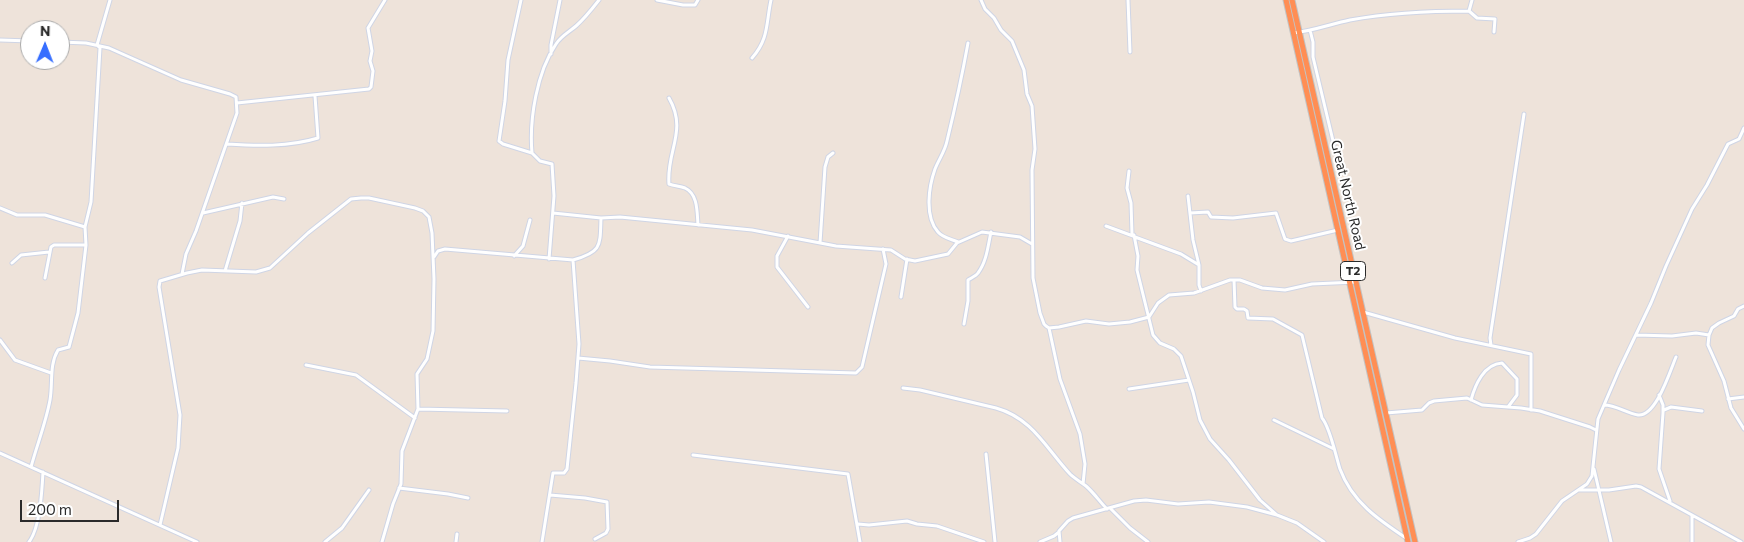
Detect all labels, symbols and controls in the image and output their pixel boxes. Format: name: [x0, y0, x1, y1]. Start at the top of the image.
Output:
north arrow: [20, 20, 70, 70]
text: N: [40, 22, 51, 39]
street label: Great North Road: [1327, 138, 1369, 252]
road number: T2: [1340, 262, 1366, 280]
scale bar: [22, 490, 121, 522]
text: 200 m: [28, 500, 72, 518]

